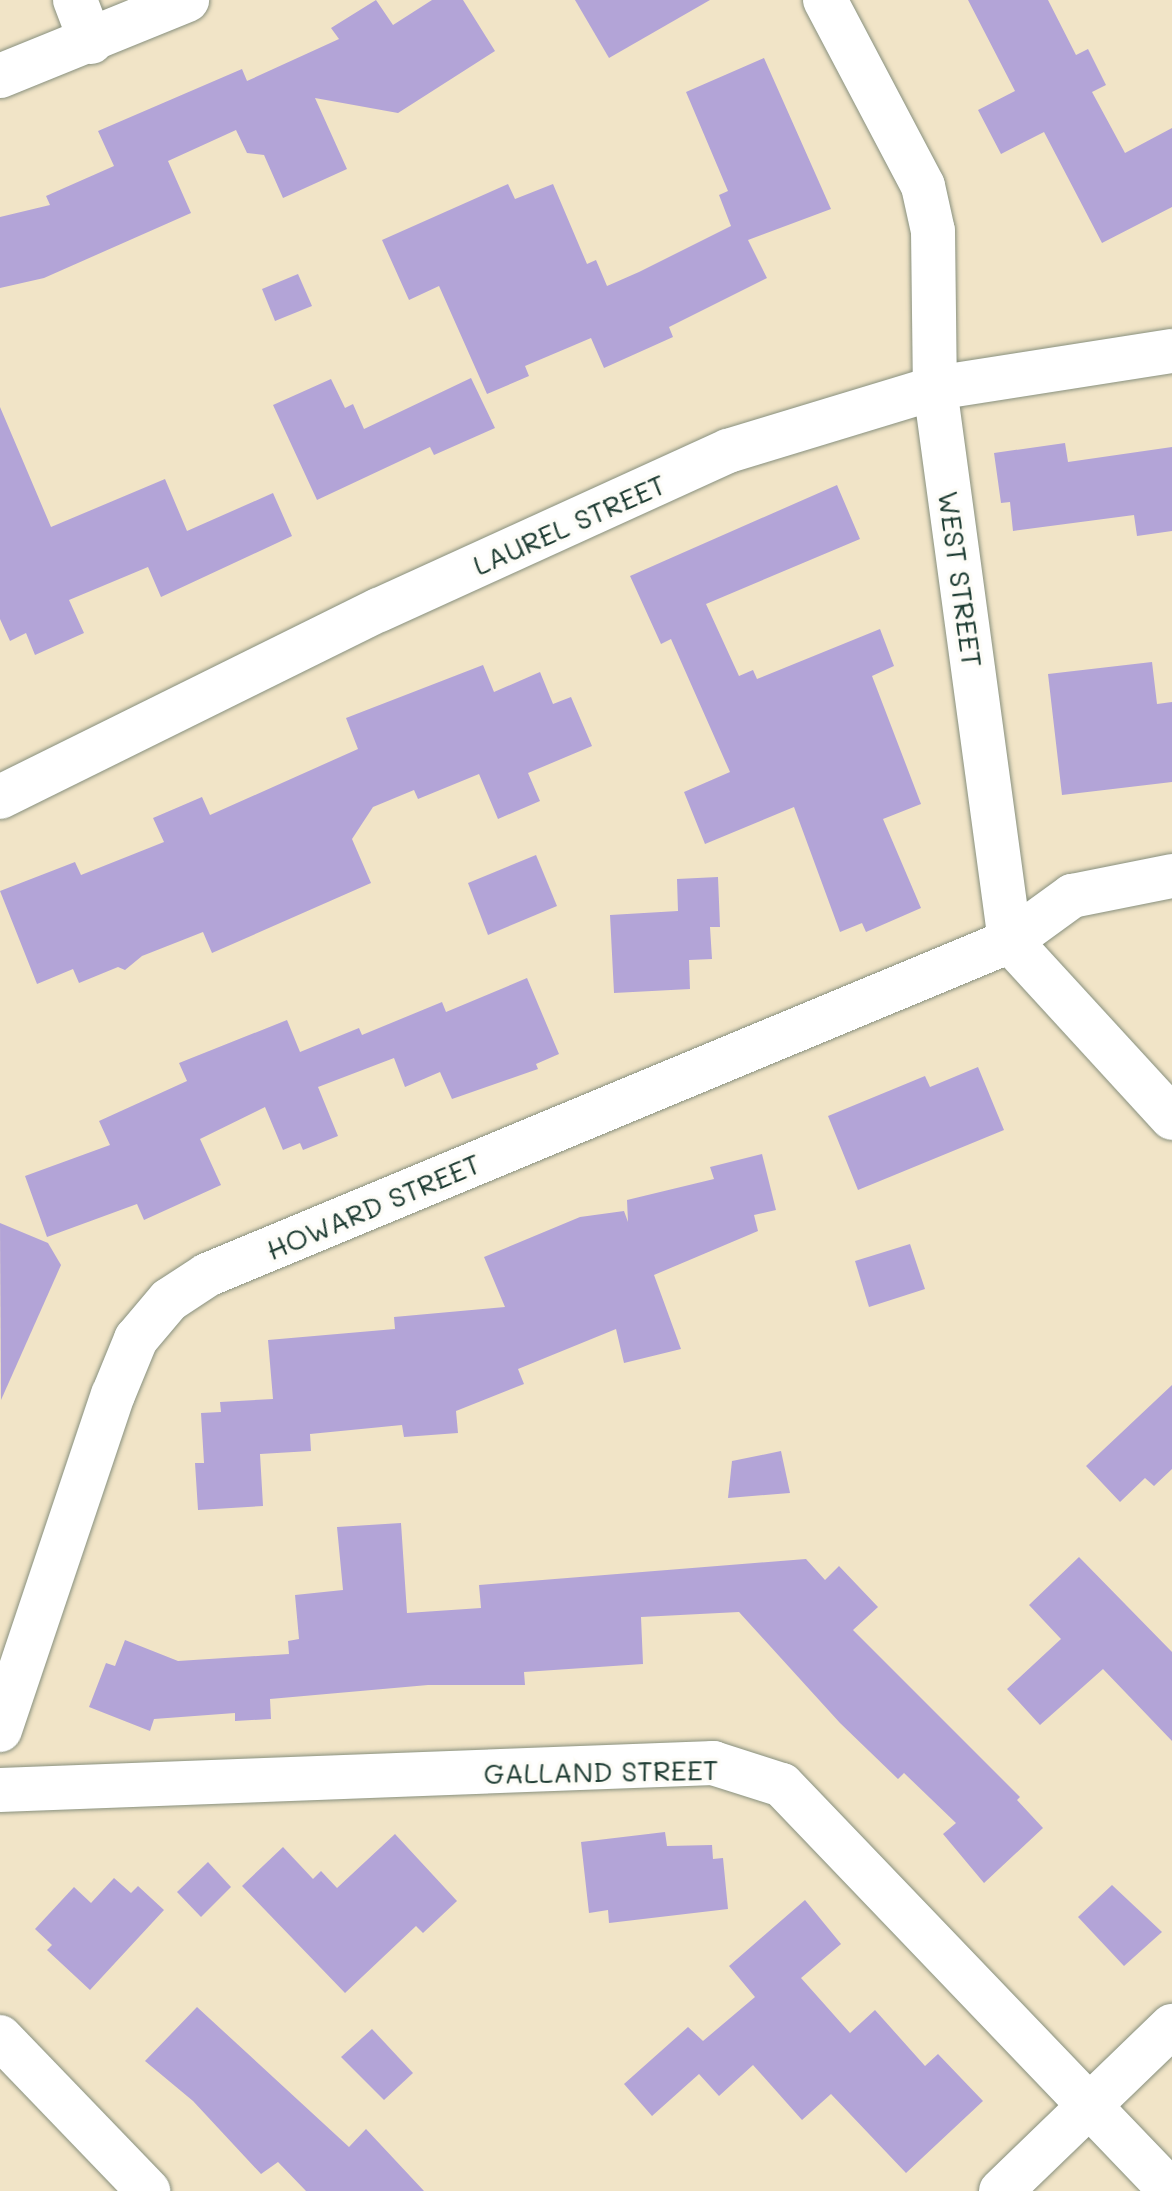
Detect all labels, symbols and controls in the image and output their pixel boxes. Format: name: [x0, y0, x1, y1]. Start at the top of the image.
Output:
street label: LAUREL STREET: [467, 466, 671, 582]
street label: WEST STREET: [932, 489, 990, 669]
street label: HOWARD STREET: [261, 1146, 485, 1266]
street label: GALLAND STREET: [483, 1752, 719, 1790]

